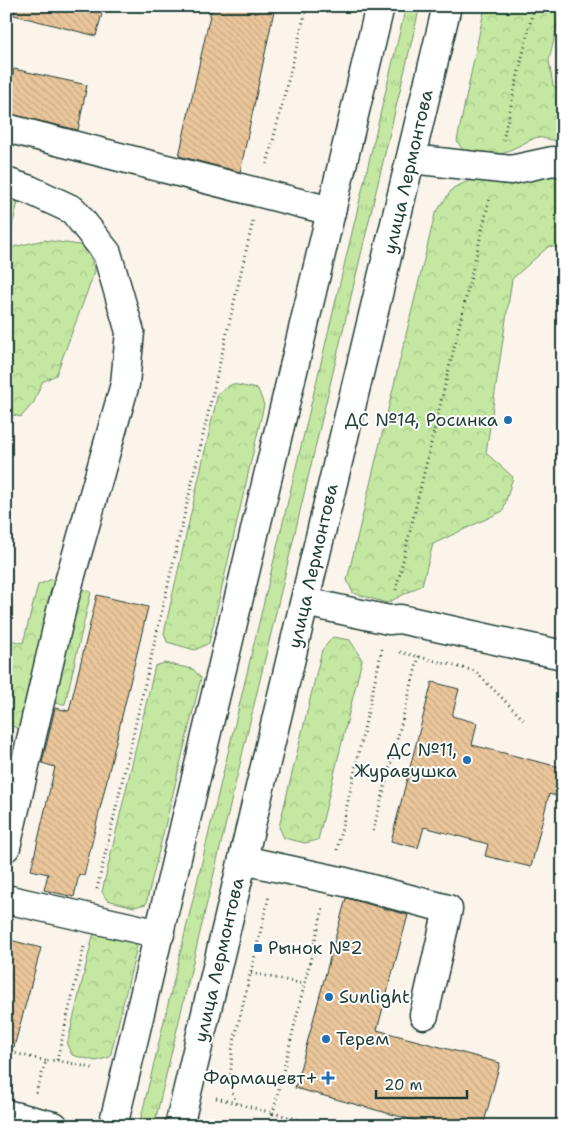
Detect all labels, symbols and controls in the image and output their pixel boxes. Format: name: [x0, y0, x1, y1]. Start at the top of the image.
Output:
street label: улица Лермонтова: [377, 87, 439, 257]
place label: ДС №14, Росинка: [345, 408, 498, 432]
marker: ДС №14, Росинка: [502, 414, 514, 426]
street label: улица Лермонтова: [282, 481, 344, 651]
place label: ДС №11, Журавушка: [354, 738, 457, 783]
marker: ДС №11, Журавушка: [461, 754, 473, 766]
street label: улица Лермонтова: [188, 875, 250, 1045]
place label: Рынок №2: [268, 936, 363, 960]
marker: Рынок №2: [252, 942, 264, 954]
place label: Sunlight: [339, 985, 410, 1009]
marker: Sunlight: [323, 991, 335, 1003]
place label: Терем: [336, 1027, 389, 1051]
marker: Терем: [320, 1033, 332, 1045]
place label: Фармацевт+: [203, 1066, 318, 1090]
scale bar: [376, 1067, 468, 1099]
marker: Фармацевт+: [322, 1072, 334, 1084]
text: 20 m: [384, 1075, 423, 1095]

